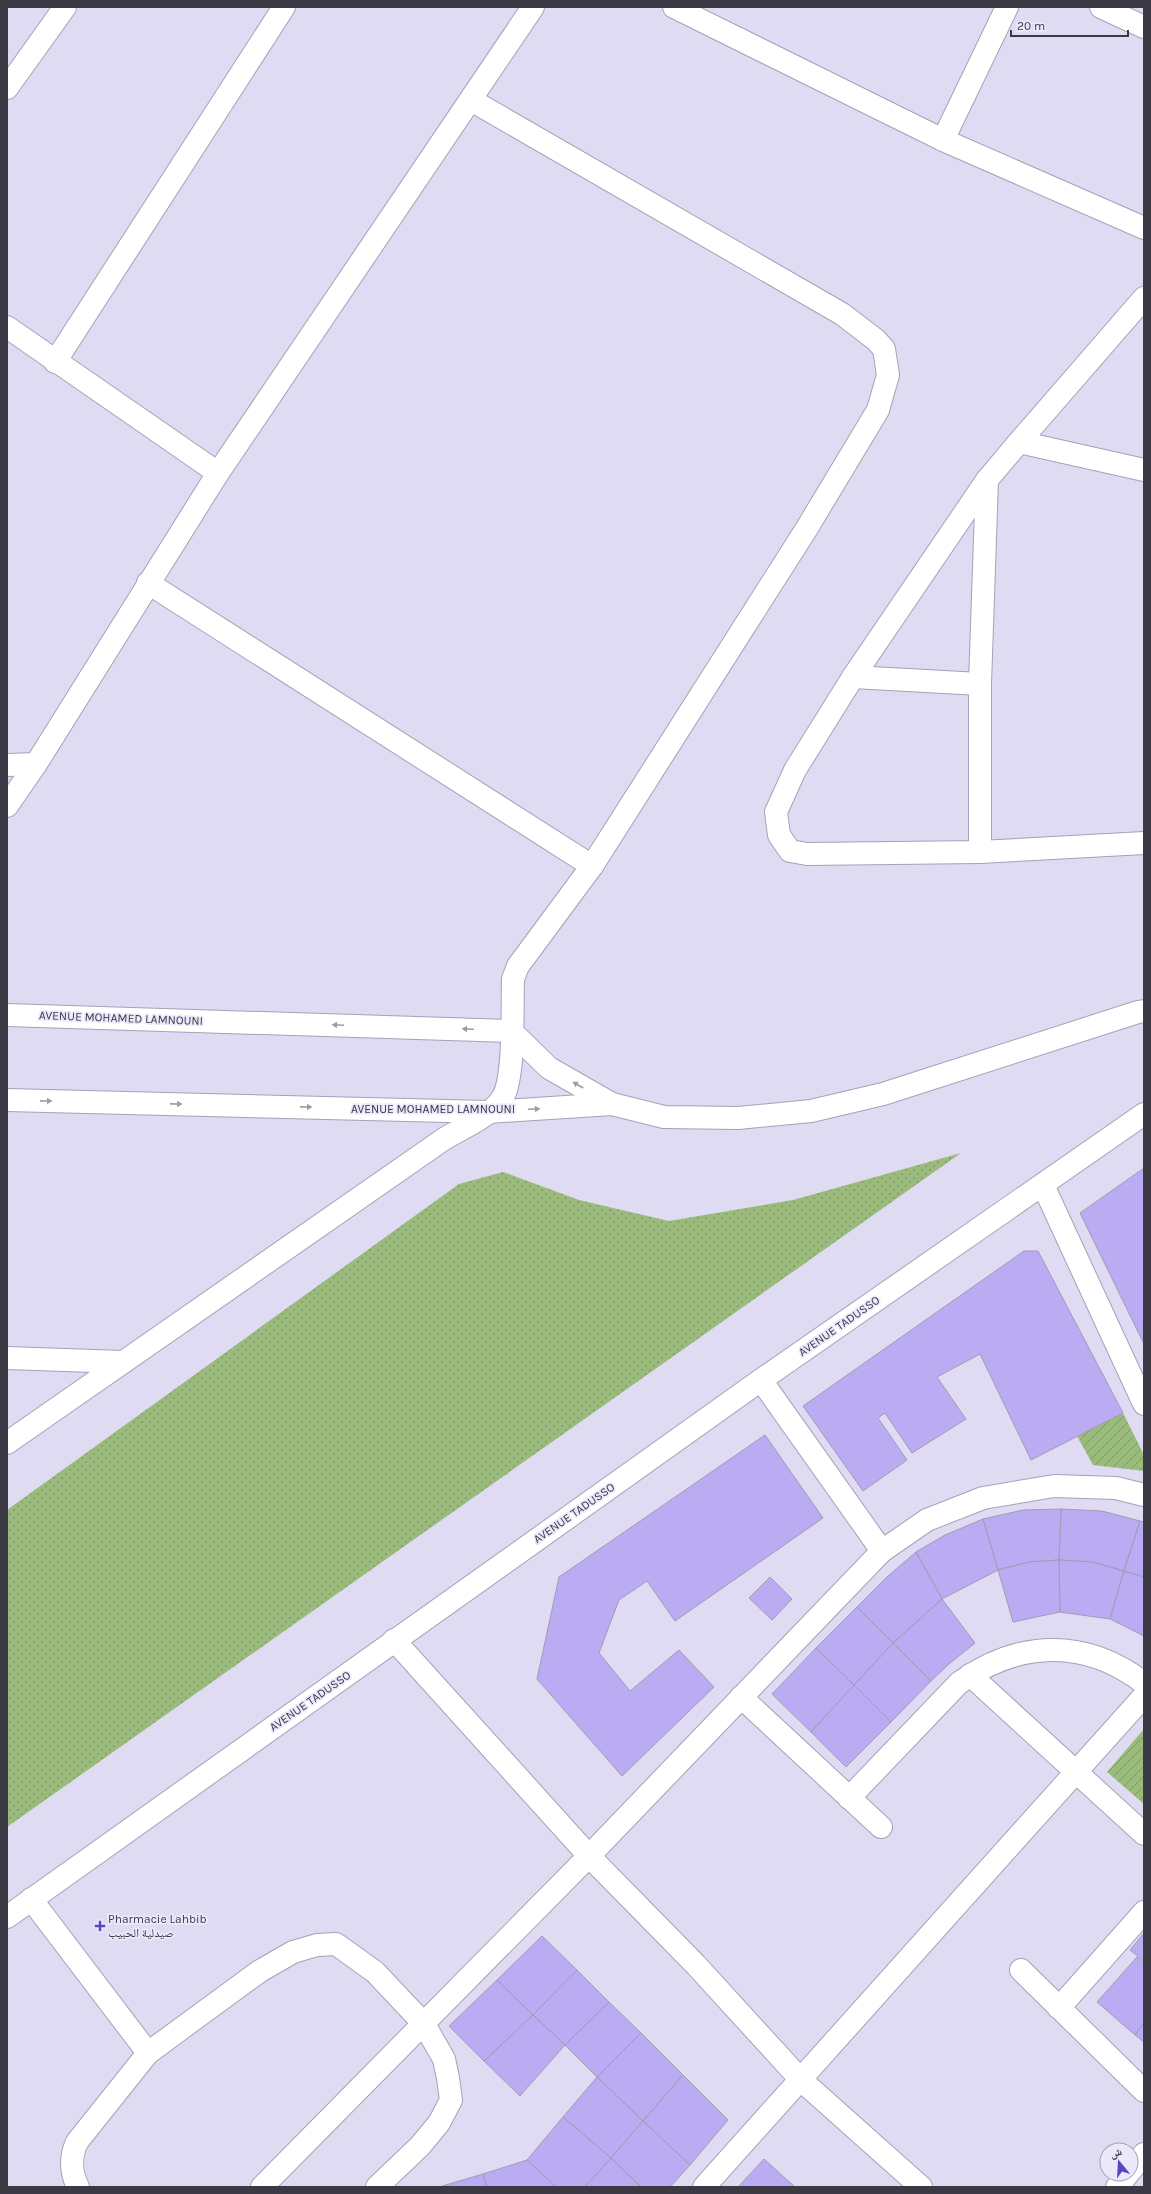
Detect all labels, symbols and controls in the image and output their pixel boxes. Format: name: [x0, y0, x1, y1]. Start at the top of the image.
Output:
scale bar: [1011, 12, 1128, 38]
text: 20 m: [1017, 19, 1045, 33]
street label: AVENUE MOHAMED LAMNOUNI: [39, 1008, 203, 1028]
one-way arrow: [331, 1022, 344, 1028]
one-way arrow: [461, 1026, 474, 1032]
one-way arrow: [572, 1082, 584, 1089]
one-way arrow: [40, 1098, 53, 1104]
one-way arrow: [170, 1101, 182, 1108]
street label: AVENUE MOHAMED LAMNOUNI: [351, 1102, 515, 1116]
one-way arrow: [300, 1104, 312, 1111]
one-way arrow: [528, 1106, 540, 1113]
street label: AVENUE TADUSSO: [796, 1293, 883, 1359]
street label: AVENUE TADUSSO: [531, 1480, 618, 1546]
street label: AVENUE TADUSSO: [267, 1668, 354, 1734]
place label: Pharmacie Lahbib صيدلية الحبيب: [108, 1912, 207, 1940]
marker: Pharmacie Lahbib صيدلية الحبيب: [95, 1921, 105, 1931]
north arrow: [1099, 2142, 1139, 2182]
text: ش: [1109, 2145, 1124, 2162]

